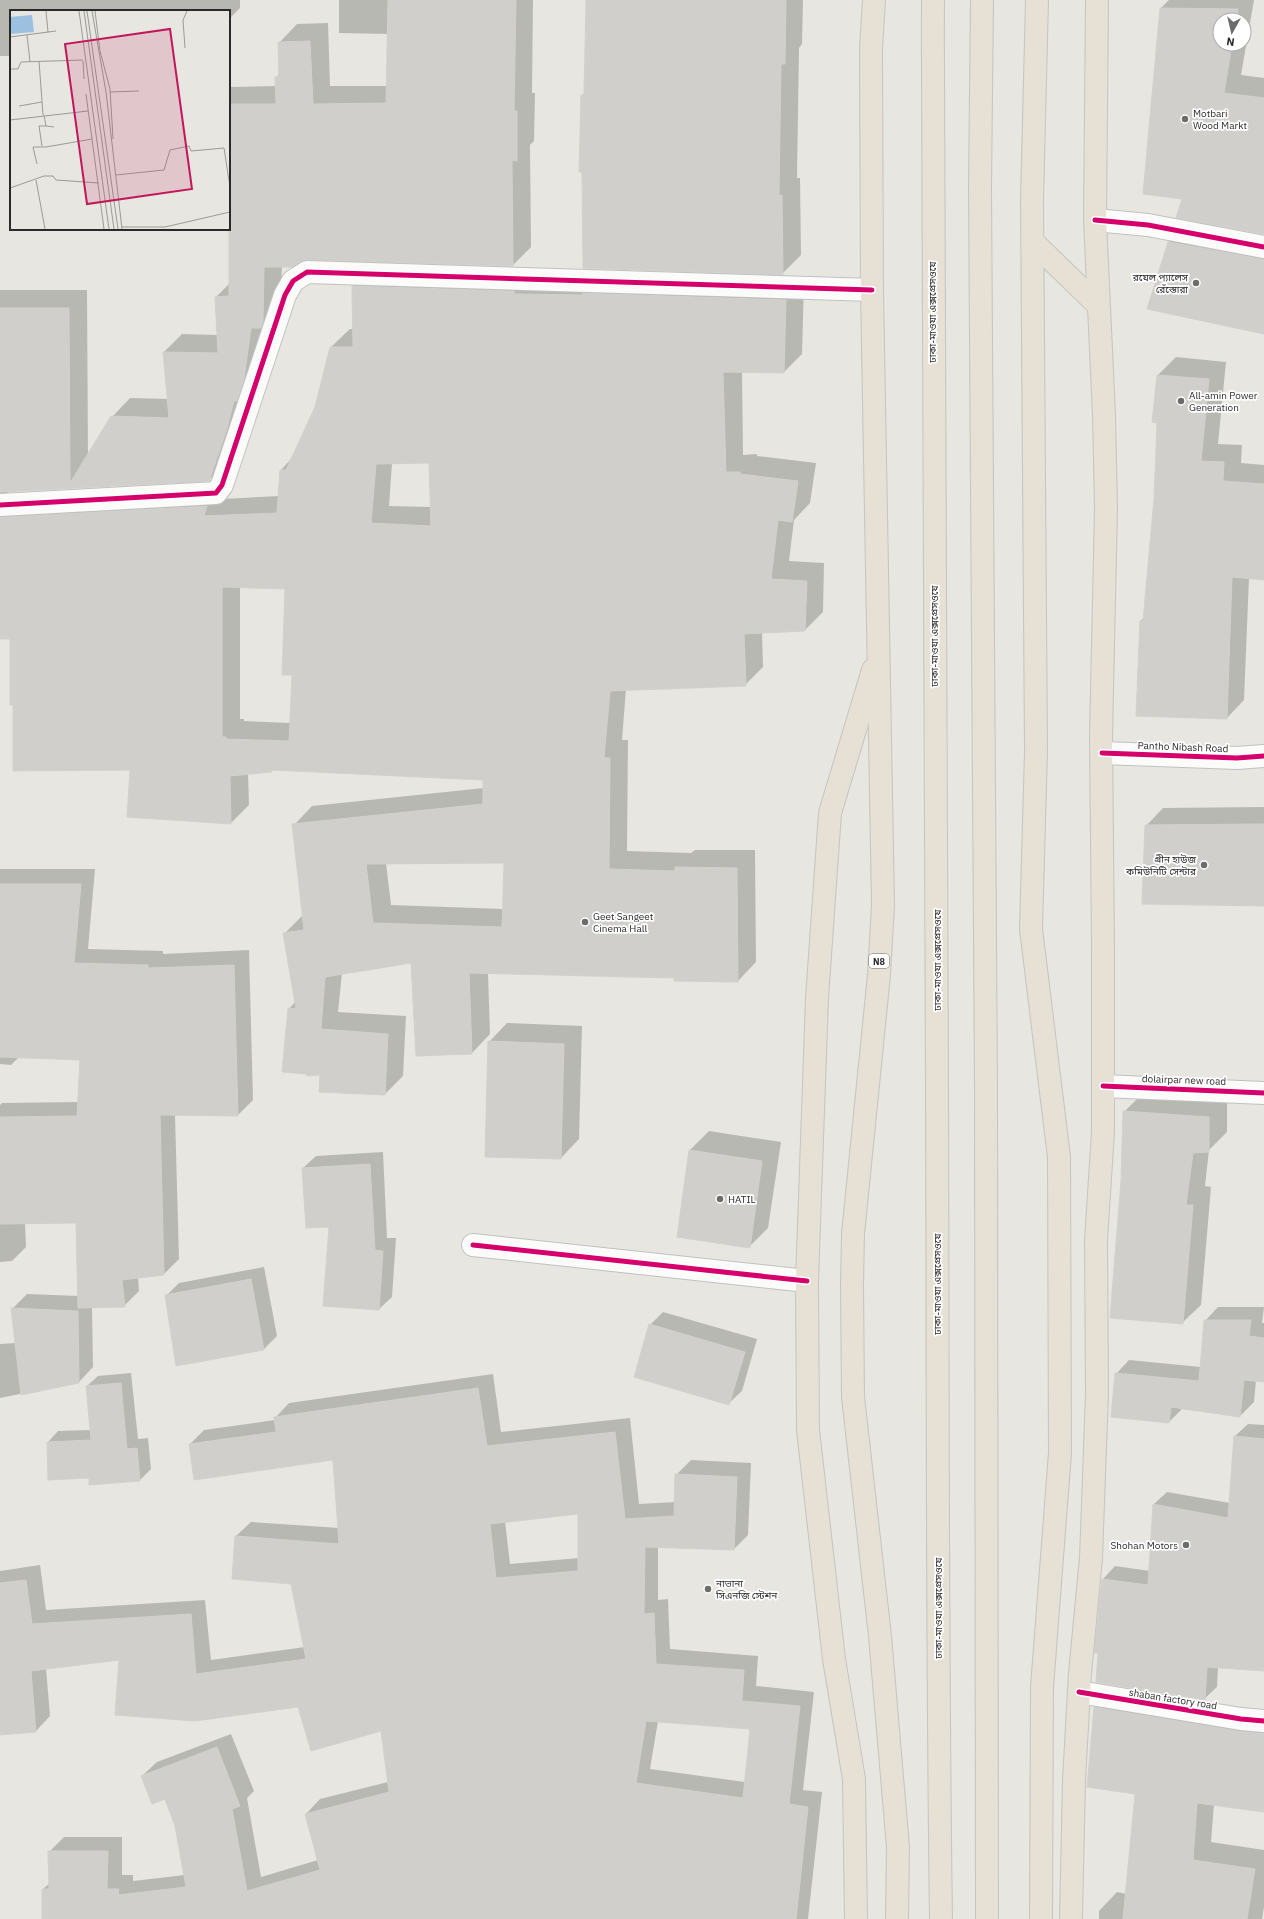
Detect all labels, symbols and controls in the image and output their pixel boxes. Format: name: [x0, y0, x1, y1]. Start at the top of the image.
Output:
inset map: [10, 10, 230, 230]
north arrow: [1212, 12, 1252, 52]
text: N: [1226, 34, 1236, 49]
place label: Motbari Wood Markt: [1193, 107, 1247, 132]
marker: Motbari Wood Markt: [1180, 114, 1190, 124]
street label: ঢাকা-মাওয়া এক্সপ্রেসওয়ে: [926, 261, 939, 364]
place label: রয়েল প্যালেস রেঁস্তোরা: [1132, 271, 1189, 296]
marker: রয়েল প্যালেস রেঁস্তোরা: [1191, 278, 1201, 288]
place label: All-amin Power Generation: [1189, 389, 1258, 414]
marker: All-amin Power Generation: [1176, 396, 1186, 406]
street label: ঢাকা-মাওয়া এক্সপ্রেসওয়ে: [928, 585, 941, 688]
street label: Pantho Nibash Road: [1137, 739, 1229, 755]
place label: গ্রীন হাউজ কমিউনিটি সেন্টার: [1125, 853, 1197, 878]
marker: গ্রীন হাউজ কমিউনিটি সেন্টার: [1199, 860, 1209, 870]
street label: ঢাকা-মাওয়া এক্সপ্রেসওয়ে: [931, 909, 944, 1012]
place label: Geet Sangeet Cinema Hall: [593, 910, 654, 935]
marker: Geet Sangeet Cinema Hall: [580, 917, 590, 927]
road number: N8: [869, 954, 889, 968]
street label: dolairpar new road: [1142, 1072, 1226, 1088]
place label: HATIL: [728, 1193, 756, 1206]
marker: HATIL: [715, 1194, 725, 1204]
street label: ঢাকা-মাওয়া এক্সপ্রেসওয়ে: [931, 1233, 944, 1336]
place label: Shohan Motors: [1111, 1539, 1178, 1552]
marker: Shohan Motors: [1181, 1540, 1191, 1550]
street label: ঢাকা-মাওয়া এক্সপ্রেসওয়ে: [932, 1557, 945, 1660]
place label: নাভানা সিএনজি স্টেশন: [715, 1577, 778, 1602]
marker: নাভানা সিএনজি স্টেশন: [703, 1584, 713, 1594]
street label: shaban factory road: [1128, 1686, 1218, 1712]

